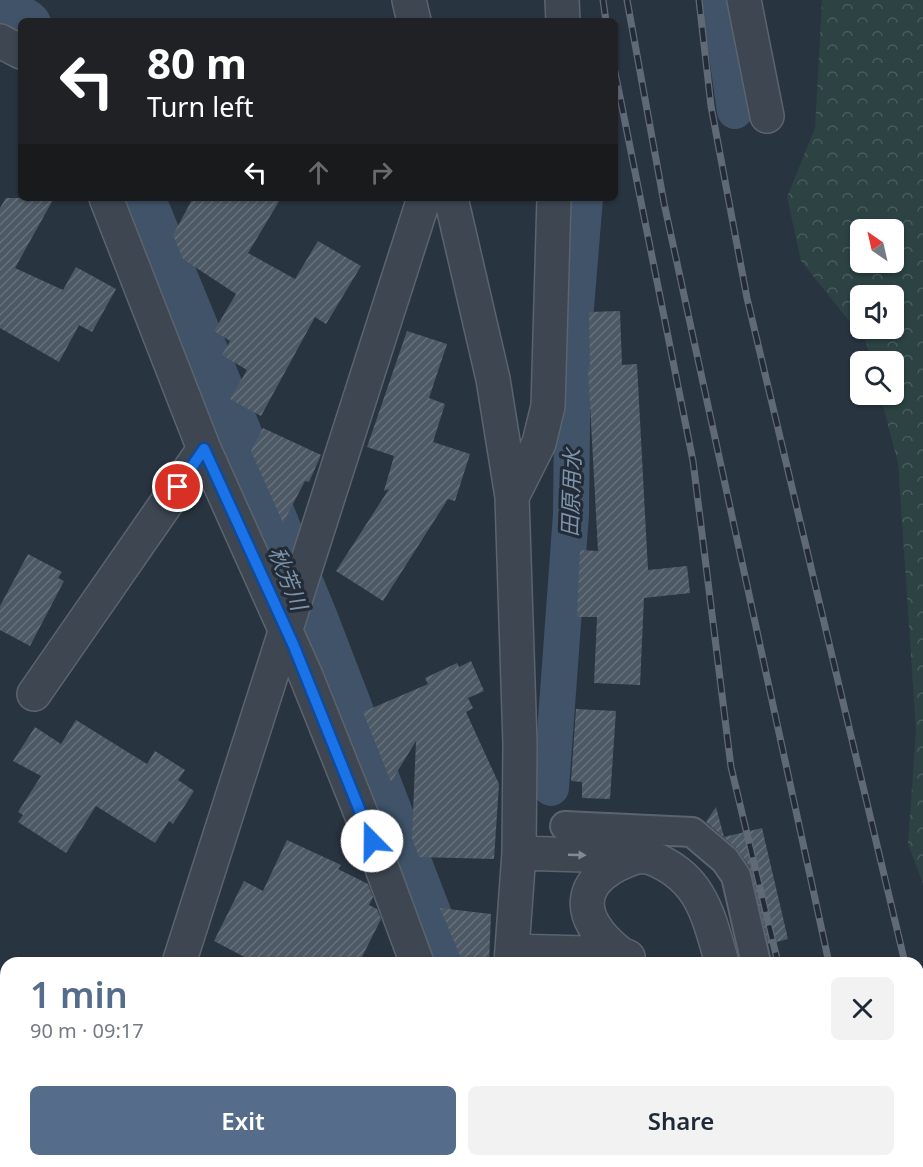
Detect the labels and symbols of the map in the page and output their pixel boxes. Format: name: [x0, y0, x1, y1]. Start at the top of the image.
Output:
north arrow: [850, 219, 904, 273]
water label: 田原用水: [553, 447, 587, 538]
pin: [152, 461, 203, 512]
water label: 秋芳川: [263, 542, 316, 616]
position arrow: [340, 809, 404, 873]
one-way arrow: [568, 850, 587, 859]

